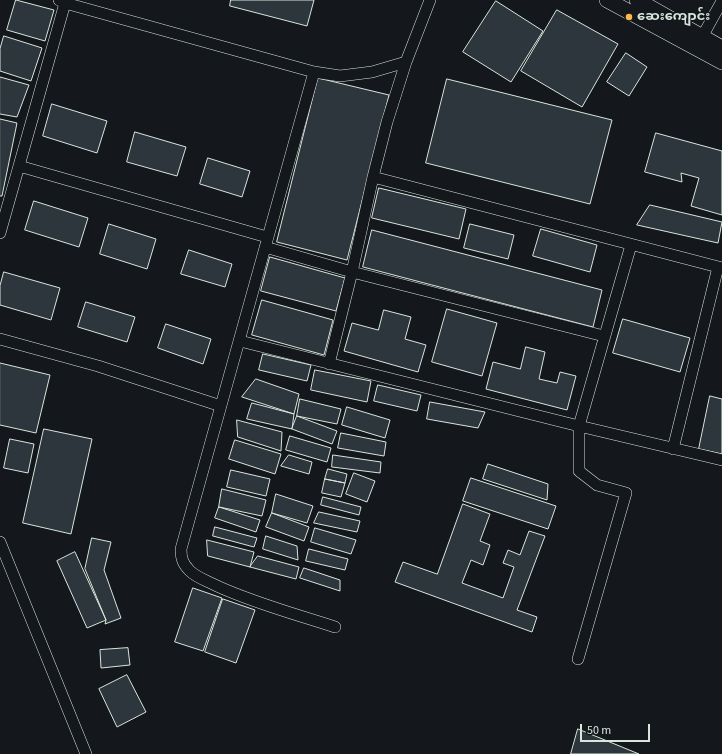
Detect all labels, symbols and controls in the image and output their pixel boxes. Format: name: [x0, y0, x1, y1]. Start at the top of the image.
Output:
place label: ဆေးကျောင်း: [637, 9, 710, 25]
marker: ဆေးကျောင်း: [624, 12, 634, 22]
scale bar: [582, 716, 652, 742]
text: 50 m: [587, 722, 611, 739]

